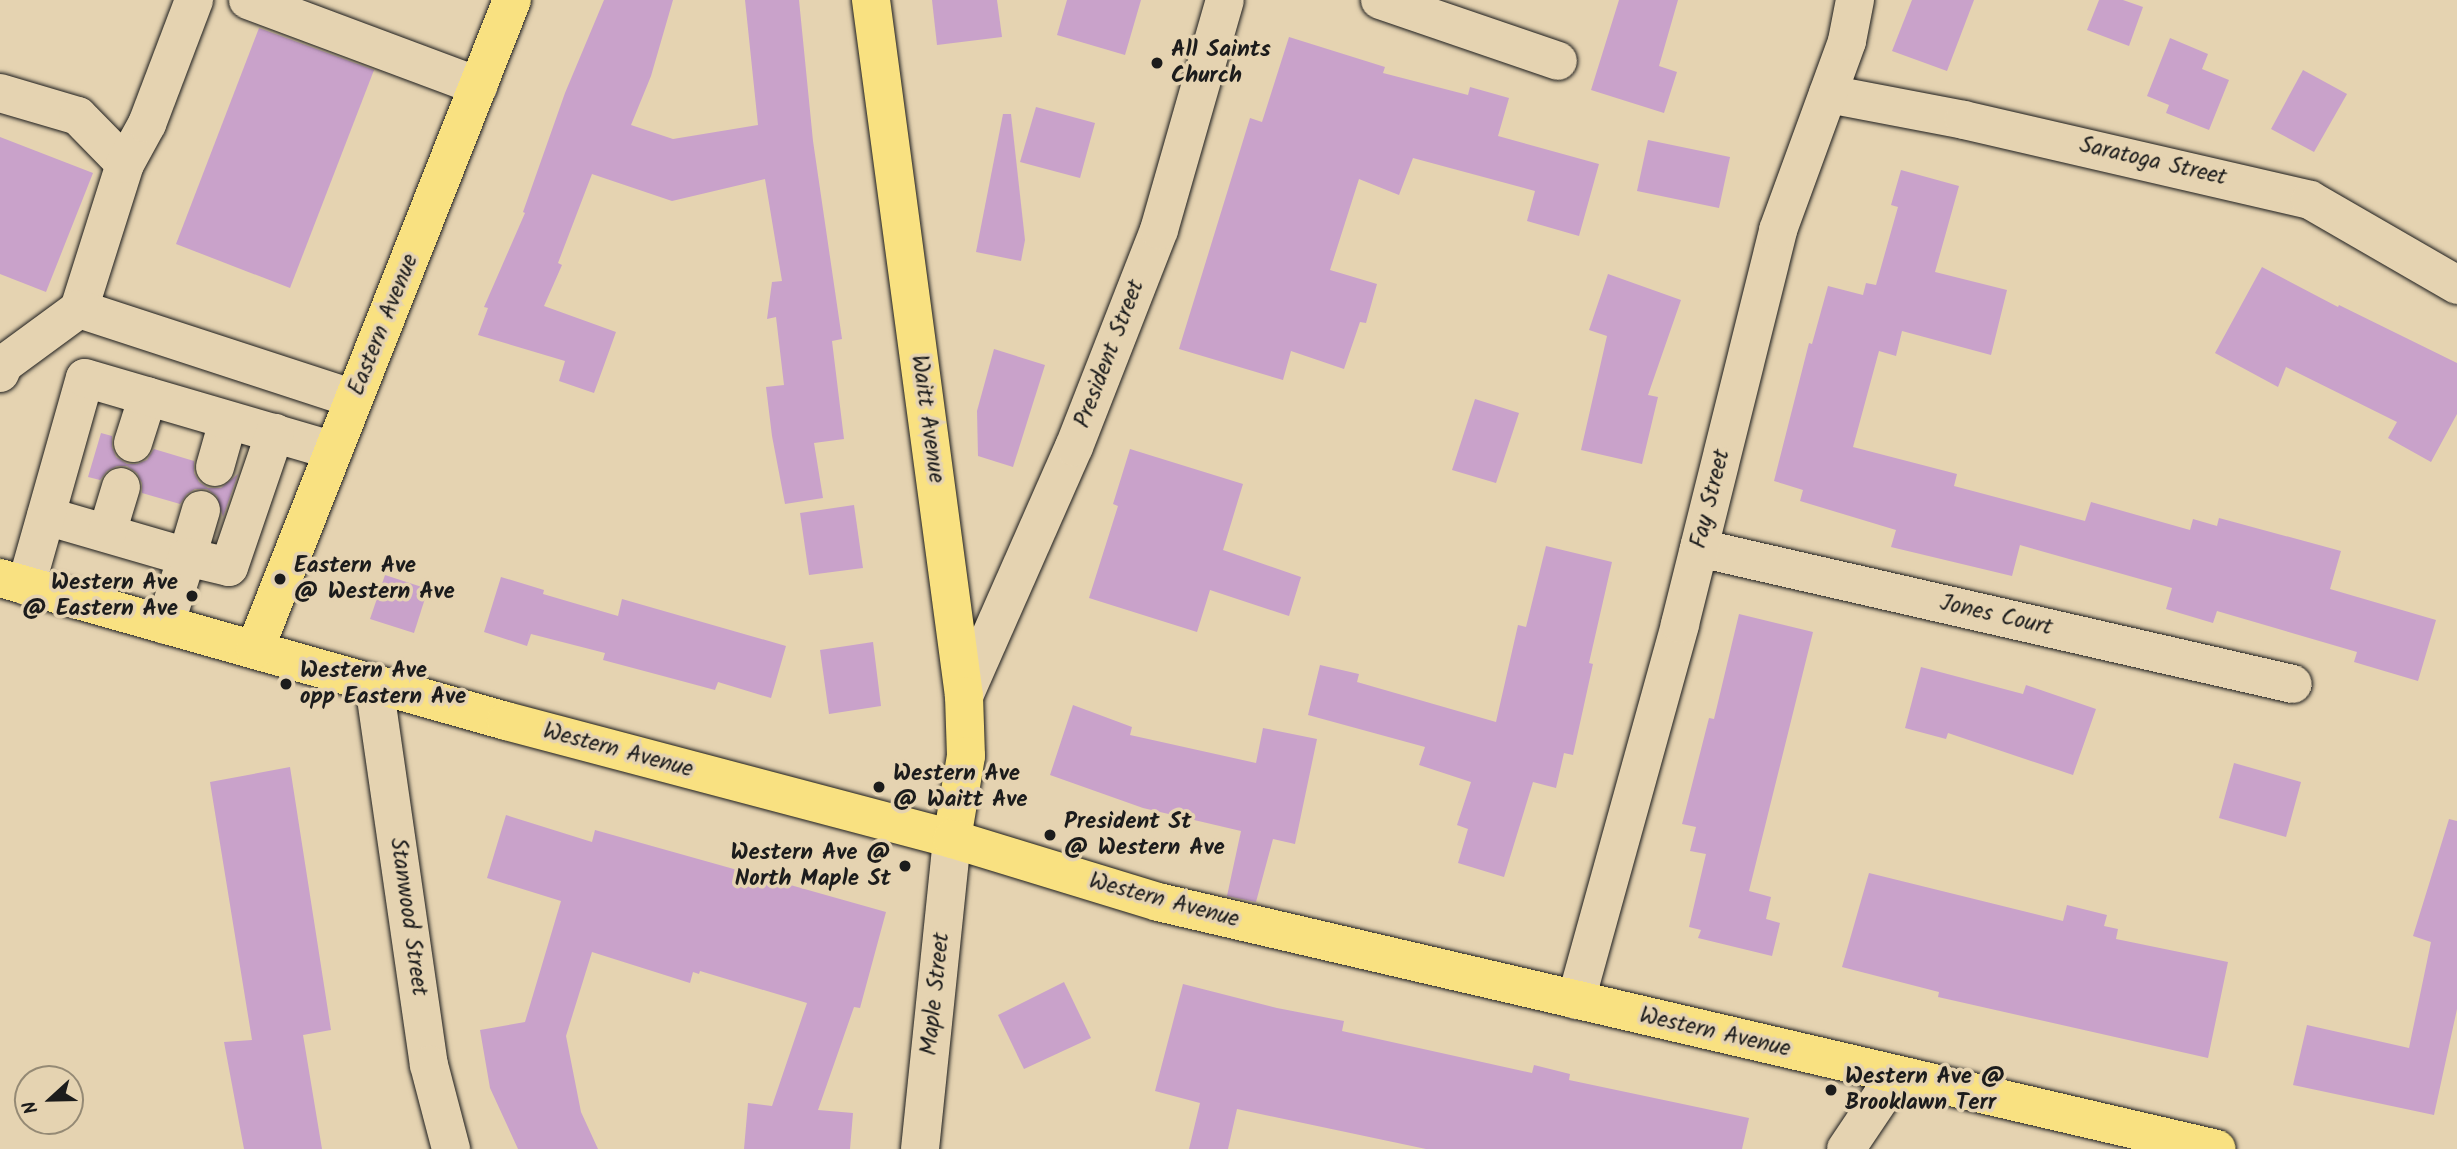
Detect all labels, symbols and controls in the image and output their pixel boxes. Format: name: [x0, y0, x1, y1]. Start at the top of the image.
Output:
place label: All Saints Church: [1171, 36, 1271, 90]
marker: All Saints Church: [1149, 55, 1165, 71]
street label: Saratoga Street: [2077, 132, 2229, 192]
street label: Eastern Avenue: [343, 250, 425, 400]
street label: President Street: [1069, 276, 1151, 432]
street label: Waitt Avenue: [904, 353, 950, 485]
street label: Fay Street: [1685, 447, 1737, 551]
place label: Eastern Ave @ Western Ave: [294, 552, 455, 606]
place label: Western Ave @ Eastern Ave: [22, 569, 178, 623]
marker: Eastern Ave @ Western Ave: [272, 571, 288, 587]
marker: Western Ave @ Eastern Ave: [184, 588, 200, 604]
street label: Jones Court: [1937, 590, 2055, 642]
place label: Western Ave opp Eastern Ave: [300, 657, 466, 711]
marker: Western Ave opp Eastern Ave: [278, 676, 294, 692]
street label: Western Avenue: [540, 718, 696, 784]
place label: Western Ave @ Waitt Ave: [893, 760, 1027, 814]
marker: Western Ave @ Waitt Ave: [871, 779, 887, 795]
place label: President St @ Western Ave: [1064, 808, 1225, 862]
marker: President St @ Western Ave: [1042, 827, 1058, 843]
street label: Stanwood Street: [383, 836, 433, 998]
place label: Western Ave @ North Maple St: [730, 839, 891, 893]
marker: Western Ave @ North Maple St: [897, 858, 913, 874]
street label: Western Avenue: [1086, 868, 1242, 934]
street label: Maple Street: [916, 931, 956, 1057]
street label: Western Avenue: [1637, 1002, 1793, 1064]
place label: Western Ave @ Brooklawn Terr: [1845, 1063, 2006, 1117]
north arrow: [14, 1065, 84, 1135]
marker: Western Ave @ Brooklawn Terr: [1823, 1082, 1839, 1098]
text: N: [15, 1096, 48, 1118]

